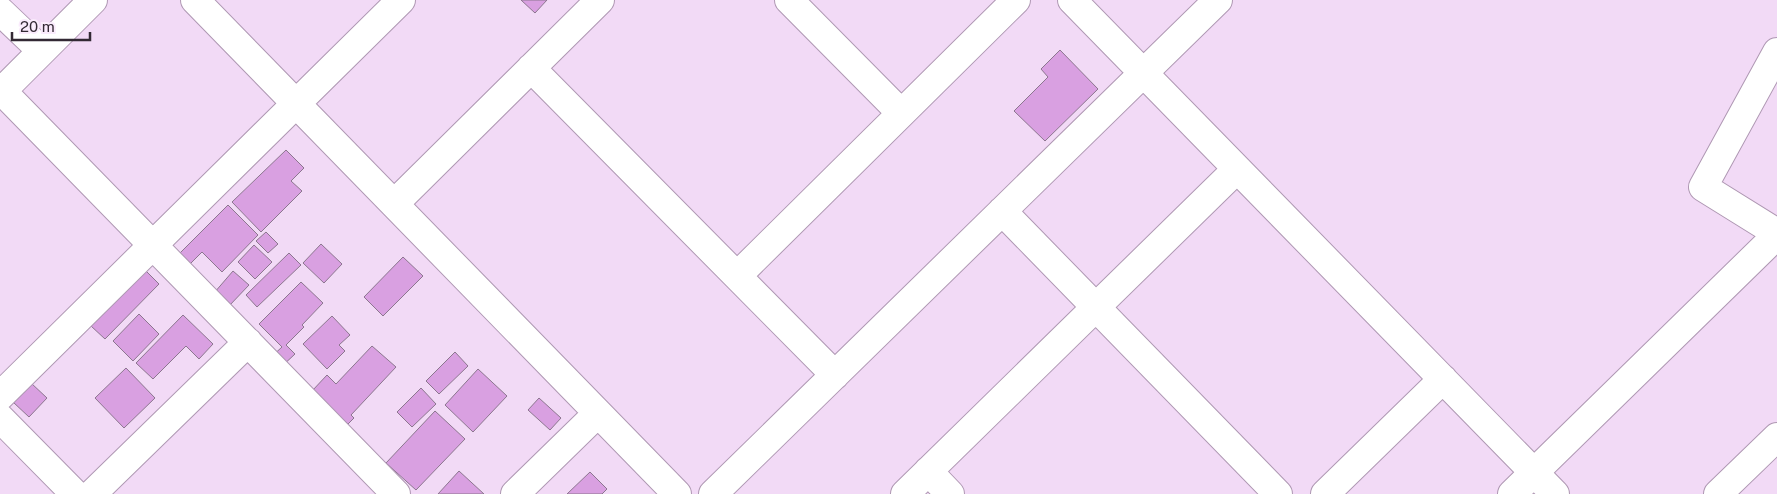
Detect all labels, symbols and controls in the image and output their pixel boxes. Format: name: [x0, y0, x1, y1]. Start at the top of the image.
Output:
scale bar: [12, 10, 90, 42]
text: 20 m: [20, 18, 55, 35]

